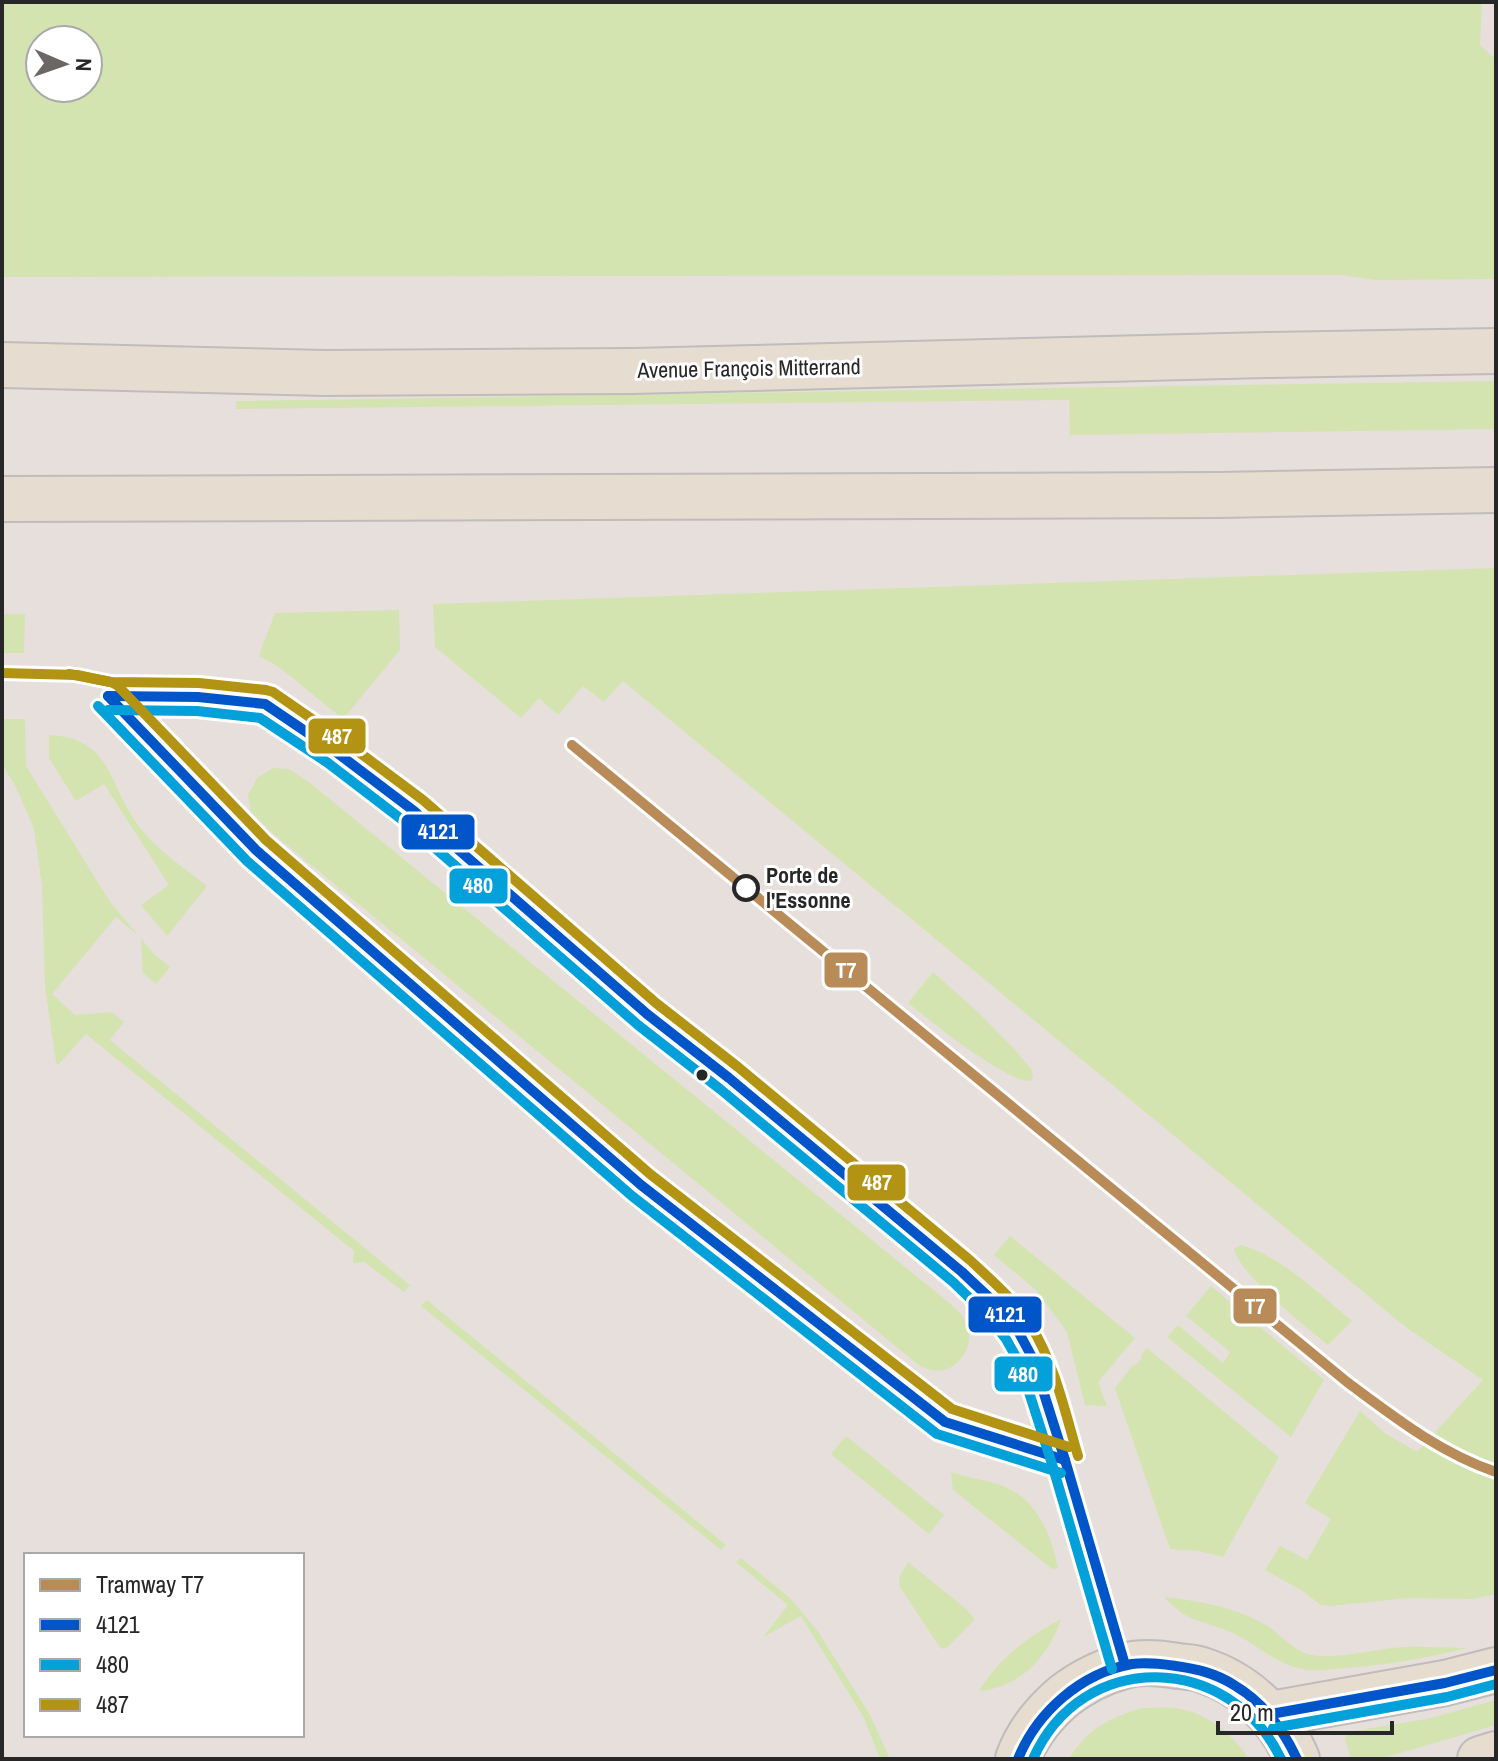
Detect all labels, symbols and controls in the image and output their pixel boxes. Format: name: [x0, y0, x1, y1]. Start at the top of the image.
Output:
north arrow: [24, 24, 104, 104]
text: N: [69, 58, 99, 72]
street label: Avenue François Mitterrand: [636, 351, 861, 385]
line badge: 487: [307, 717, 367, 755]
text: 487: [322, 721, 352, 751]
line badge: 4121: [400, 813, 476, 851]
text: 4121: [418, 816, 459, 846]
place label: Porte de l'Essonne: [766, 860, 851, 915]
line badge: 480: [448, 867, 509, 905]
text: 480: [463, 870, 493, 900]
marker: Porte de l'Essonne: [733, 875, 759, 901]
line badge: T7: [823, 951, 869, 989]
text: T7: [835, 955, 857, 985]
unlabelled marker: [694, 1067, 710, 1083]
line badge: 487: [846, 1163, 907, 1202]
text: 487: [862, 1167, 892, 1197]
line badge: T7: [1232, 1287, 1278, 1325]
text: T7: [1244, 1291, 1266, 1321]
line badge: 4121: [967, 1295, 1043, 1334]
text: 4121: [985, 1299, 1026, 1329]
line badge: 480: [993, 1355, 1054, 1393]
text: 480: [1008, 1359, 1038, 1389]
legend: [24, 1553, 304, 1737]
text: Tramway T7: [96, 1568, 204, 1600]
text: 4121: [96, 1608, 140, 1640]
text: 480: [96, 1648, 129, 1680]
scale bar: [1218, 1685, 1392, 1735]
text: 487: [96, 1688, 129, 1720]
text: 20 m: [1230, 1696, 1274, 1728]

